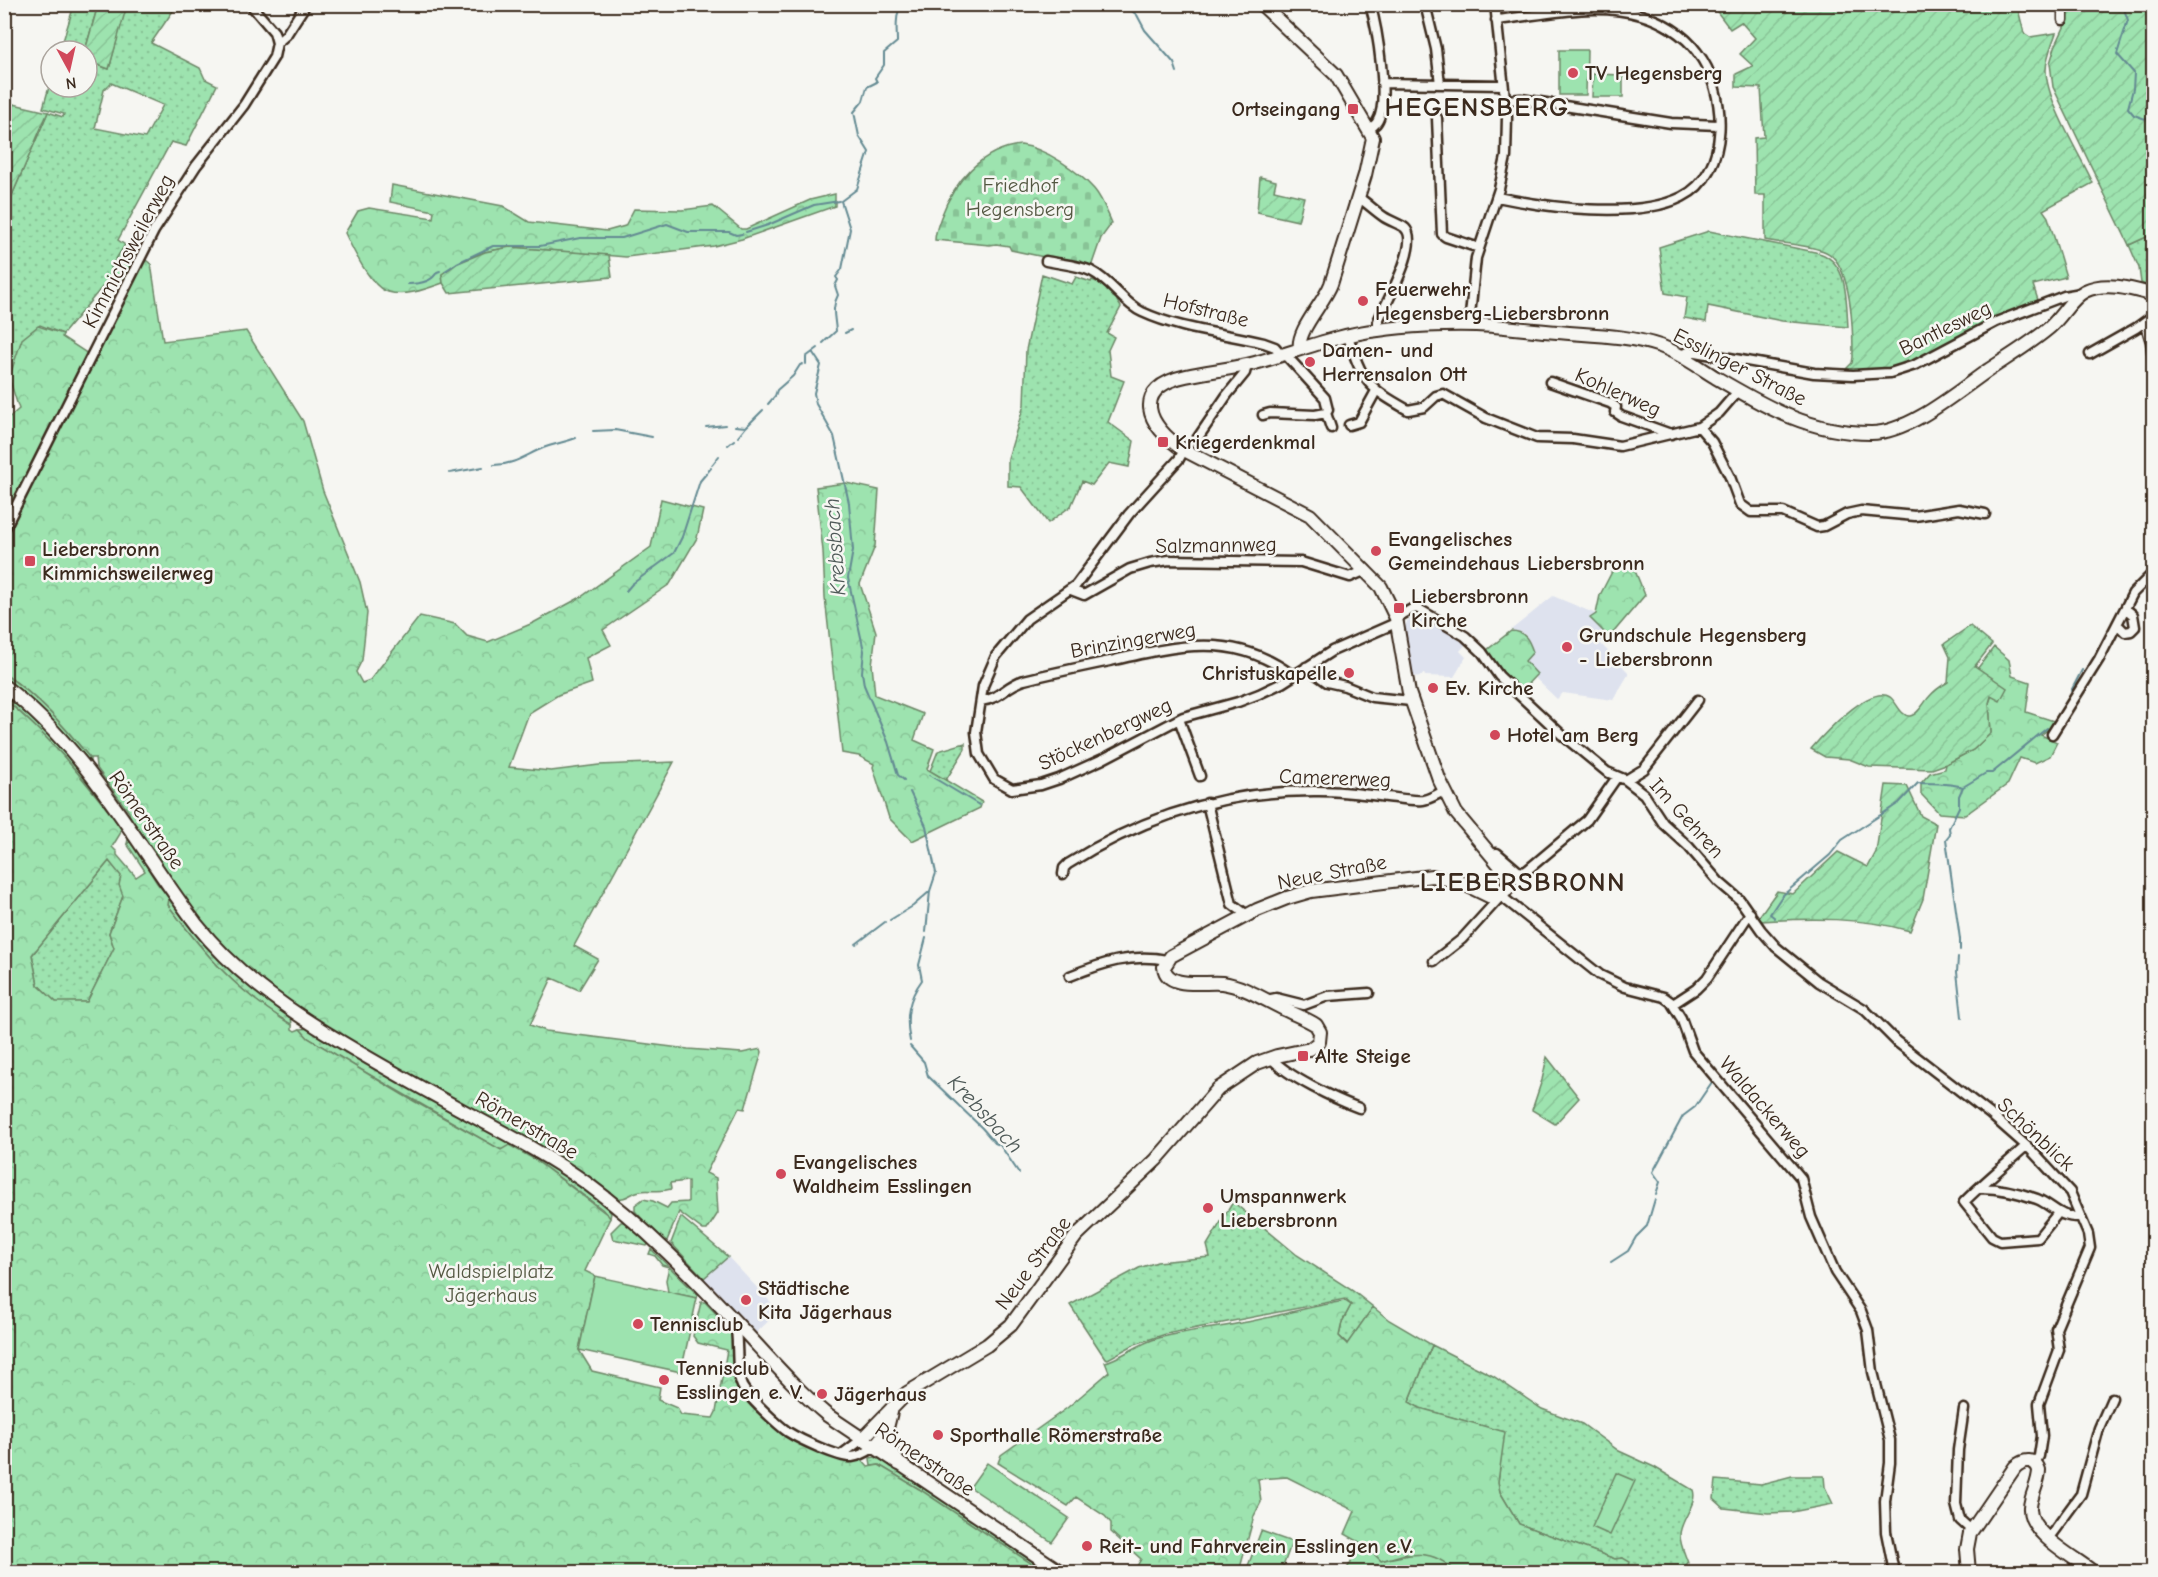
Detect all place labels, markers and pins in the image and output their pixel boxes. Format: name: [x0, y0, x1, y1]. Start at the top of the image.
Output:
place label: TV Hegensberg: [1585, 61, 1723, 85]
marker: TV Hegensberg: [1566, 66, 1580, 80]
place label: Ortseingang: [1231, 97, 1341, 121]
marker: Ortseingang: [1346, 102, 1360, 116]
place label: Feuerwehr Hegensberg-Liebersbronn: [1375, 277, 1610, 325]
marker: Feuerwehr Hegensberg-Liebersbronn: [1356, 294, 1370, 308]
place label: Damen- und Herrensalon Ott: [1322, 338, 1468, 386]
marker: Damen- und Herrensalon Ott: [1303, 355, 1317, 369]
place label: Kriegerdenkmal: [1175, 430, 1316, 454]
marker: Kriegerdenkmal: [1156, 435, 1170, 449]
place label: Evangelisches Gemeindehaus Liebersbronn: [1388, 527, 1645, 575]
place label: Liebersbronn Kimmichsweilerweg: [42, 537, 214, 585]
marker: Evangelisches Gemeindehaus Liebersbronn: [1369, 544, 1383, 558]
marker: Liebersbronn Kimmichsweilerweg: [23, 554, 37, 568]
place label: Liebersbronn Kirche: [1411, 584, 1529, 632]
marker: Liebersbronn Kirche: [1392, 601, 1406, 615]
place label: Grundschule Hegensberg - Liebersbronn: [1579, 623, 1807, 671]
marker: Grundschule Hegensberg - Liebersbronn: [1560, 640, 1574, 654]
place label: Christuskapelle: [1202, 661, 1337, 685]
marker: Christuskapelle: [1342, 666, 1356, 680]
place label: Ev. Kirche: [1445, 676, 1534, 700]
marker: Ev. Kirche: [1426, 681, 1440, 695]
place label: Hotel am Berg: [1507, 723, 1639, 747]
marker: Hotel am Berg: [1488, 728, 1502, 742]
place label: Alte Steige: [1315, 1044, 1411, 1068]
marker: Alte Steige: [1296, 1049, 1310, 1063]
place label: Evangelisches Waldheim Esslingen: [793, 1150, 972, 1198]
marker: Evangelisches Waldheim Esslingen: [774, 1167, 788, 1181]
place label: Umspannwerk Liebersbronn: [1220, 1184, 1347, 1232]
marker: Umspannwerk Liebersbronn: [1201, 1201, 1215, 1215]
place label: Städtische Kita Jägerhaus: [758, 1276, 892, 1324]
marker: Städtische Kita Jägerhaus: [739, 1293, 753, 1307]
place label: Tennisclub: [650, 1312, 743, 1336]
marker: Tennisclub: [631, 1317, 645, 1331]
place label: Tennisclub Esslingen e. V.: [676, 1356, 803, 1404]
marker: Tennisclub Esslingen e. V.: [657, 1373, 671, 1387]
place label: Jägerhaus: [834, 1382, 926, 1406]
marker: Jägerhaus: [815, 1387, 829, 1401]
place label: Sporthalle Römerstraße: [950, 1423, 1162, 1447]
marker: Sporthalle Römerstraße: [931, 1428, 945, 1442]
place label: Reit- und Fahrverein Esslingen e.V.: [1099, 1534, 1413, 1558]
marker: Reit- und Fahrverein Esslingen e.V.: [1080, 1539, 1094, 1553]

